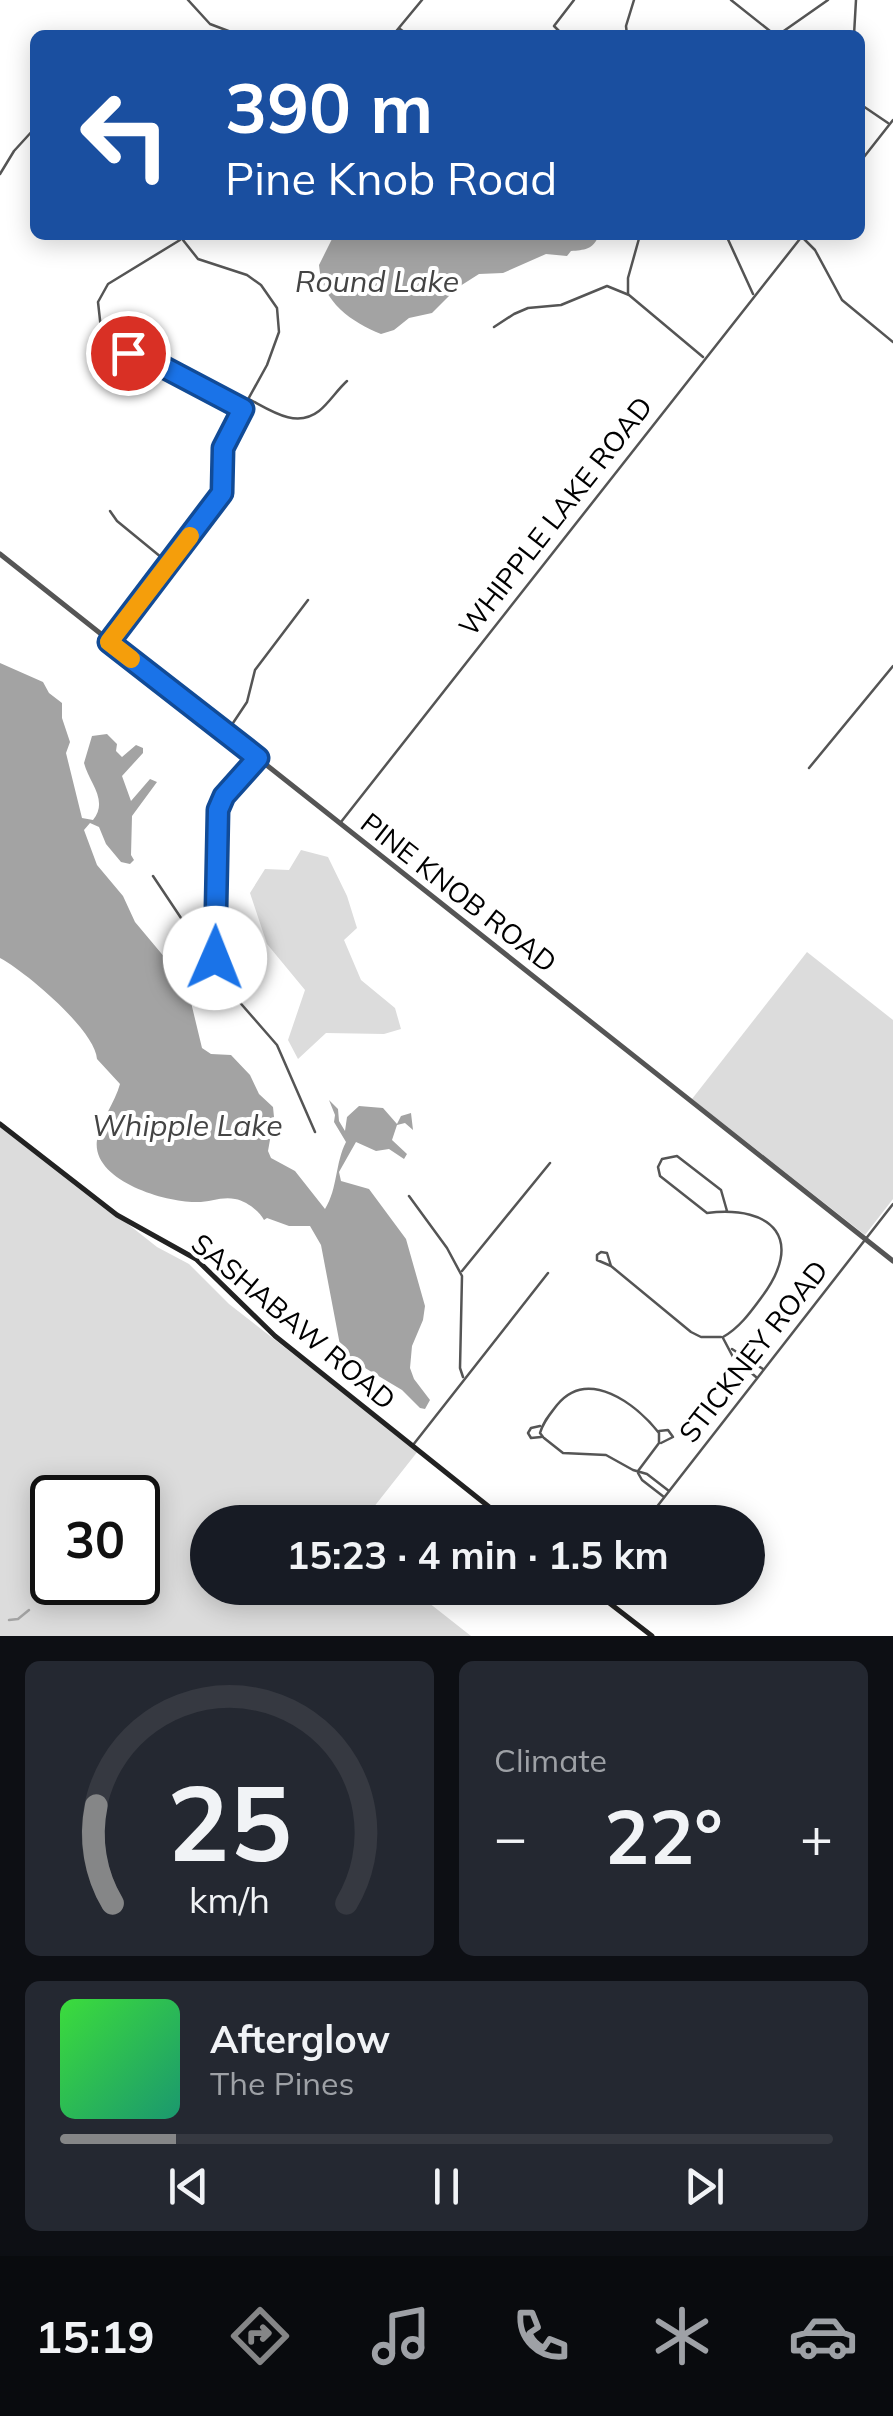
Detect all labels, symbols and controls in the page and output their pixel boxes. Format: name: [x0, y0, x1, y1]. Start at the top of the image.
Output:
text: 390 m: [225, 63, 433, 151]
icon: left: [60, 70, 190, 200]
text: Pine Knob Road: [225, 150, 557, 206]
water label: Round Lake: [295, 262, 459, 300]
pin: [86, 311, 171, 396]
icon: arrive: [101, 326, 156, 381]
street label: WHIPPLE LAKE ROAD: [451, 389, 659, 643]
street label: PINE KNOB ROAD: [354, 805, 564, 979]
position arrow: [163, 906, 267, 1010]
water label: Whipple Lake: [91, 1106, 283, 1144]
street label: SASHABAW ROAD: [185, 1225, 403, 1417]
street label: STICKNEY ROAD: [671, 1253, 835, 1449]
speed limit sign: 30: [30, 1475, 160, 1605]
text: 15:23 · 4 min · 1.5 km: [286, 1531, 669, 1579]
text: Climate: [494, 1740, 607, 1780]
text: 25: [167, 1756, 292, 1887]
text: 22°: [604, 1789, 723, 1883]
text: −: [494, 1802, 527, 1871]
text: +: [800, 1802, 833, 1871]
text: km/h: [189, 1877, 270, 1922]
text: Afterglow: [210, 2015, 390, 2063]
text: The Pines: [210, 2063, 354, 2103]
icon: previous: [161, 2159, 216, 2214]
icon: pause: [419, 2159, 474, 2214]
icon: next: [677, 2159, 732, 2214]
icon: directions: [225, 2301, 295, 2371]
icon: music: [366, 2301, 436, 2371]
icon: phone: [506, 2301, 576, 2371]
icon: climate: [647, 2301, 717, 2371]
icon: car: [788, 2301, 858, 2371]
text: 15:19: [35, 2308, 154, 2364]

